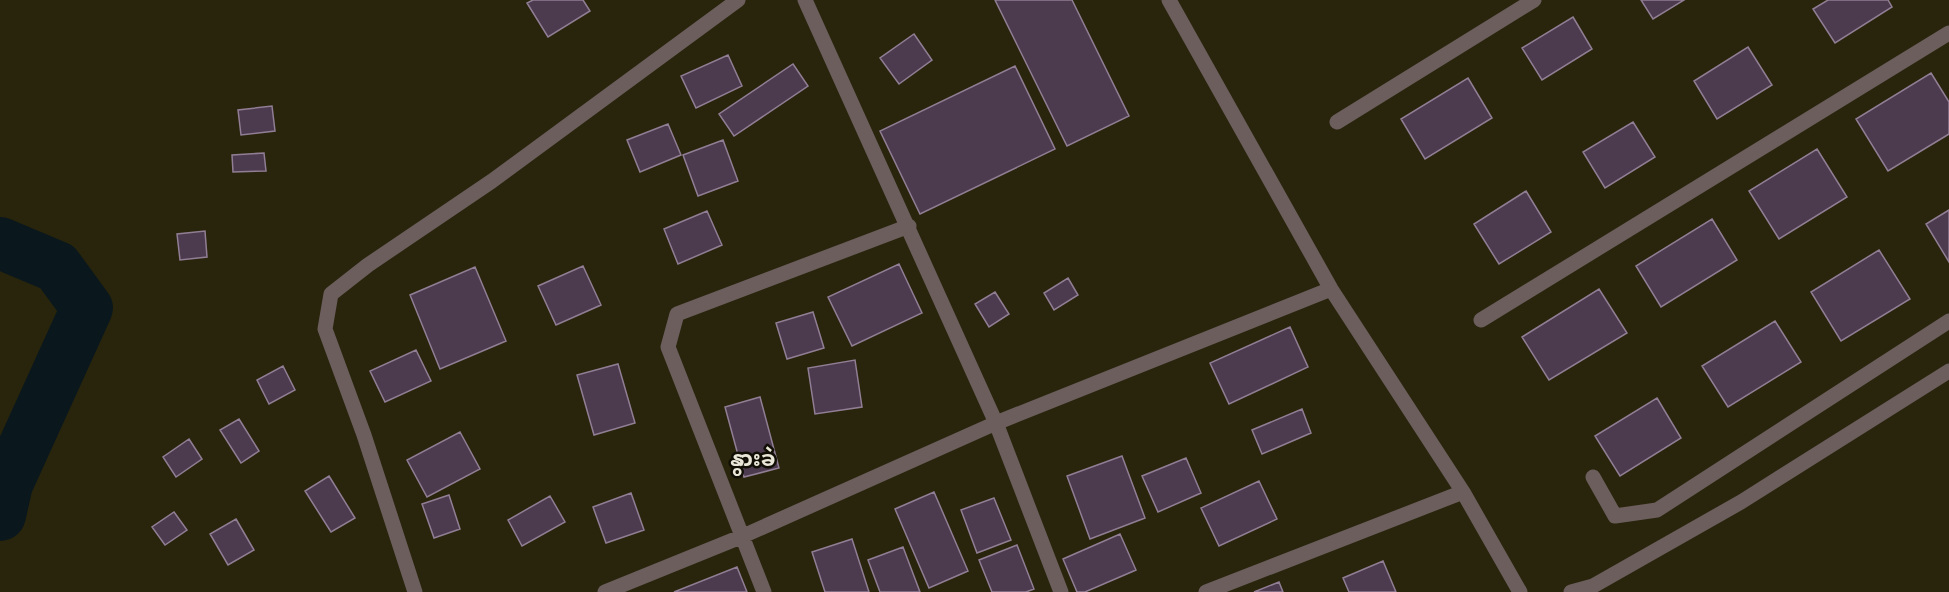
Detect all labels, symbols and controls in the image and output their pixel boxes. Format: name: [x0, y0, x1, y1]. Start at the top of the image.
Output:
district label: နွားခဲ: [730, 444, 776, 476]

